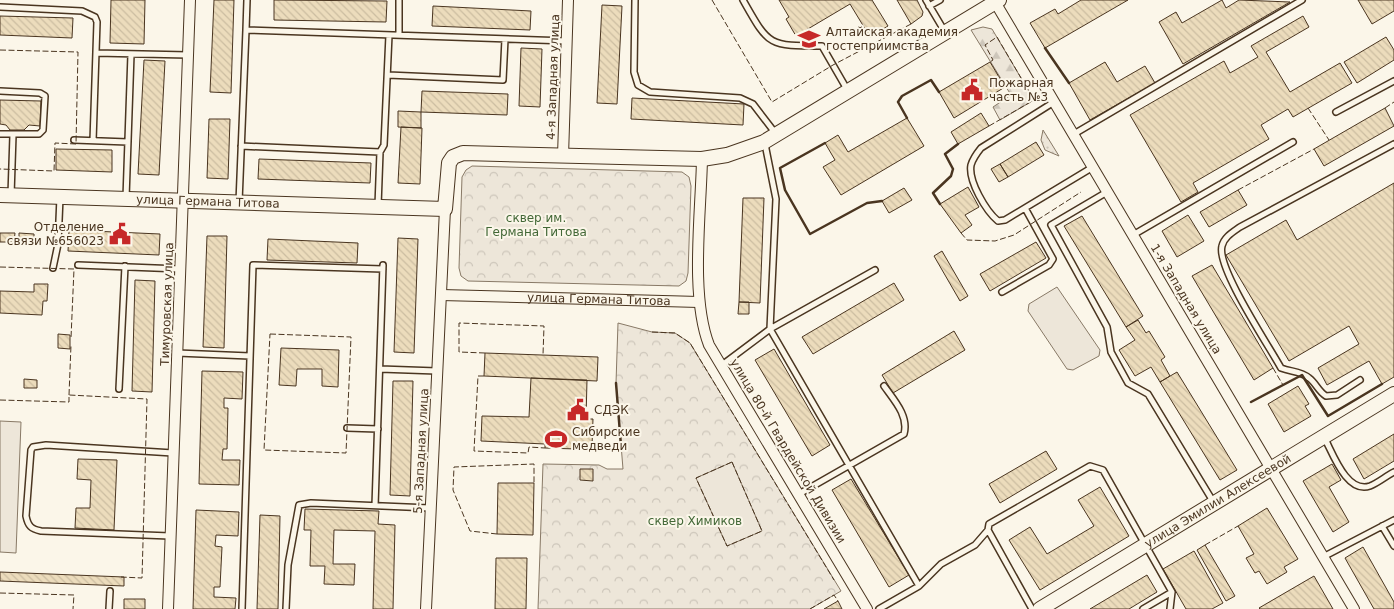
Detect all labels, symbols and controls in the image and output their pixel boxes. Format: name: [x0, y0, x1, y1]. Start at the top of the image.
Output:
street label: 4-я Западная улица: [544, 14, 562, 140]
place label: Алтайская академия гостеприимства: [826, 25, 958, 53]
school or university icon: Алтайская академия гостеприимства: [796, 26, 822, 52]
place label: Пожарная часть №3: [989, 76, 1054, 104]
public building icon: Пожарная часть №3: [959, 77, 985, 103]
street label: улица Германа Титова: [136, 192, 280, 211]
park label: сквер им. Германа Титова: [485, 211, 587, 239]
place label: Отделение связи №656023: [7, 220, 104, 248]
public building icon: Отделение связи №656023: [107, 221, 133, 247]
street label: 1-я Западная улица: [1148, 241, 1224, 357]
street label: Тимуровская улица: [158, 242, 176, 367]
street label: улица Германа Титова: [527, 290, 671, 308]
street label: улица 80-й Гвардейской Дивизии: [727, 356, 849, 546]
street label: 5-я Западная улица: [411, 388, 431, 514]
public building icon: СДЭК: [565, 397, 591, 423]
place label: СДЭК: [594, 403, 629, 417]
place label: Сибирские медведи: [572, 425, 640, 453]
sports icon: Сибирские медведи: [543, 426, 569, 452]
street label: улица Эмилии Алексеевой: [1142, 451, 1293, 551]
park label: сквер Химиков: [648, 514, 742, 528]

